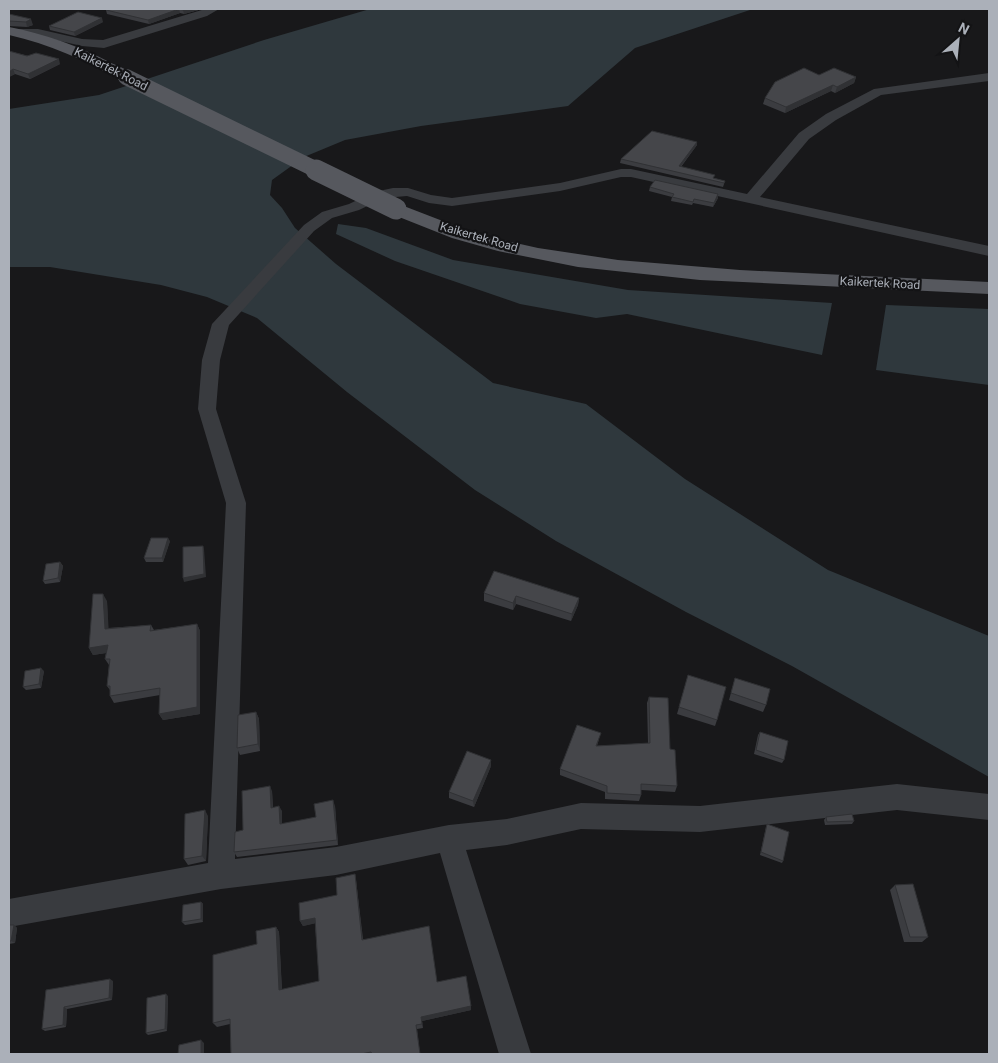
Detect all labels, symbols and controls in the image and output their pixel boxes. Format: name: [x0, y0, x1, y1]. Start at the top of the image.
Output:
north arrow: [933, 15, 983, 65]
text: N: [956, 19, 972, 38]
street label: Kaikertek Road: [72, 44, 150, 94]
street label: Kaikertek Road: [438, 219, 520, 255]
street label: Kaikertek Road: [839, 274, 921, 292]

